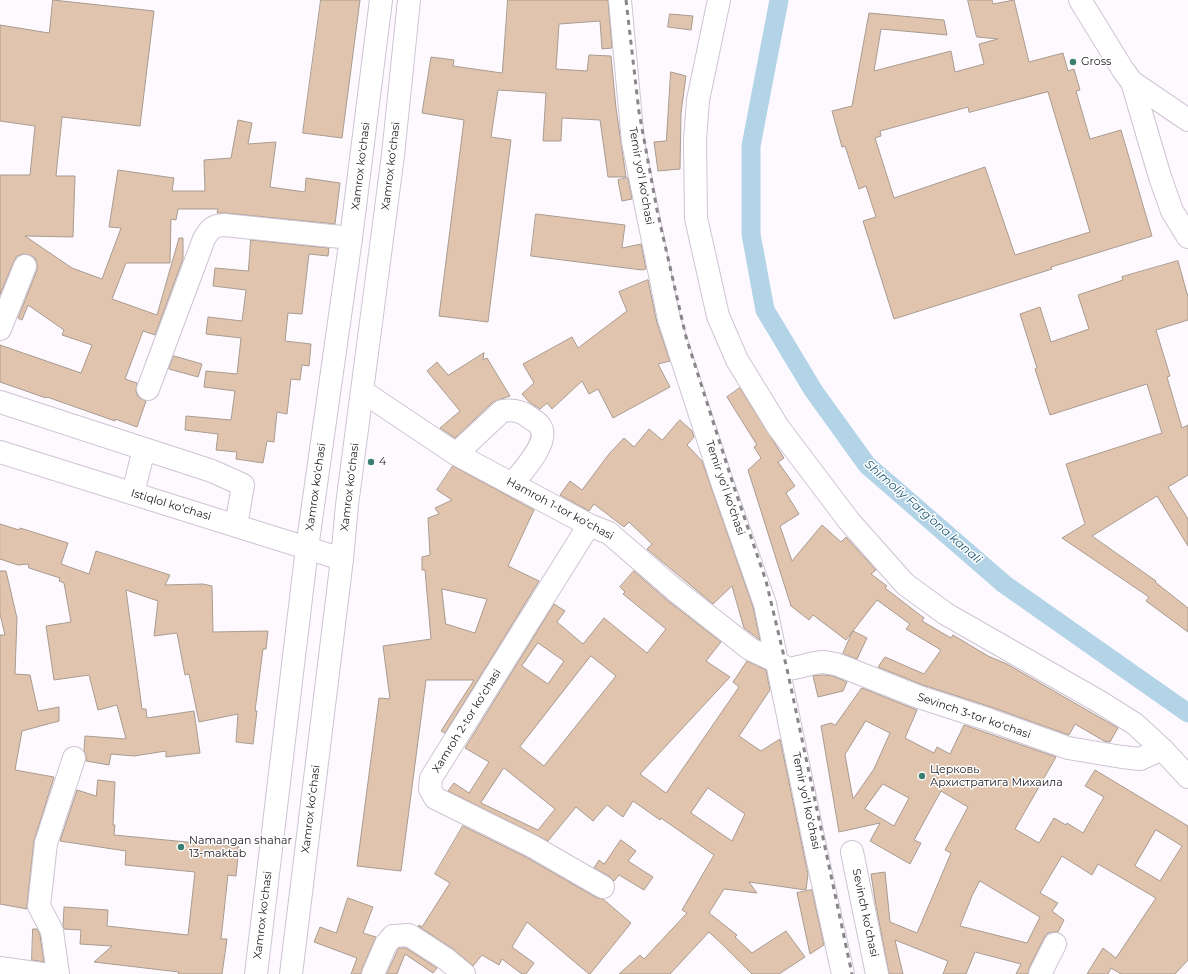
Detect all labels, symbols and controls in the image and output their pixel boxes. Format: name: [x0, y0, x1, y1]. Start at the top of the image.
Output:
place label: Gross: [1081, 55, 1111, 69]
marker: Gross: [1068, 57, 1078, 67]
street label: Xamrox ko'chasi: [349, 121, 373, 211]
street label: Xamrox koʻchasi: [379, 121, 403, 211]
street label: Temir yoʻl koʻchasi: [626, 126, 656, 226]
street label: Temir yoʻl koʻchasi: [703, 439, 747, 537]
street label: Xamrox ko'chasi: [303, 442, 329, 532]
street label: Xamrox koʻchasi: [338, 442, 362, 532]
place label: 4: [379, 455, 386, 469]
marker: 4: [366, 457, 376, 467]
water label: Shimoliy Fargʻona kanali: [862, 457, 984, 567]
street label: Hamroh 1-tor koʻchasi: [504, 475, 616, 543]
street label: Istiqlol koʻchasi: [129, 487, 213, 523]
street label: Xamroh 2-tor koʻchasi: [430, 667, 504, 775]
street label: Sevinch 3-tor koʻchasi: [916, 690, 1032, 742]
street label: Temir yoʻl koʻchasi: [789, 751, 823, 851]
place label: Церковь Архистратига Михаила: [930, 763, 1063, 789]
street label: Xamrox koʻchasi: [299, 764, 323, 854]
marker: Церковь Архистратига Михаила: [917, 771, 927, 781]
place label: Namangan shahar 13-maktab: [189, 834, 292, 860]
marker: Namangan shahar 13-maktab: [176, 842, 186, 852]
street label: Sevinch koʻchasi: [849, 868, 881, 958]
street label: Xamrox ko'chasi: [251, 870, 275, 960]

